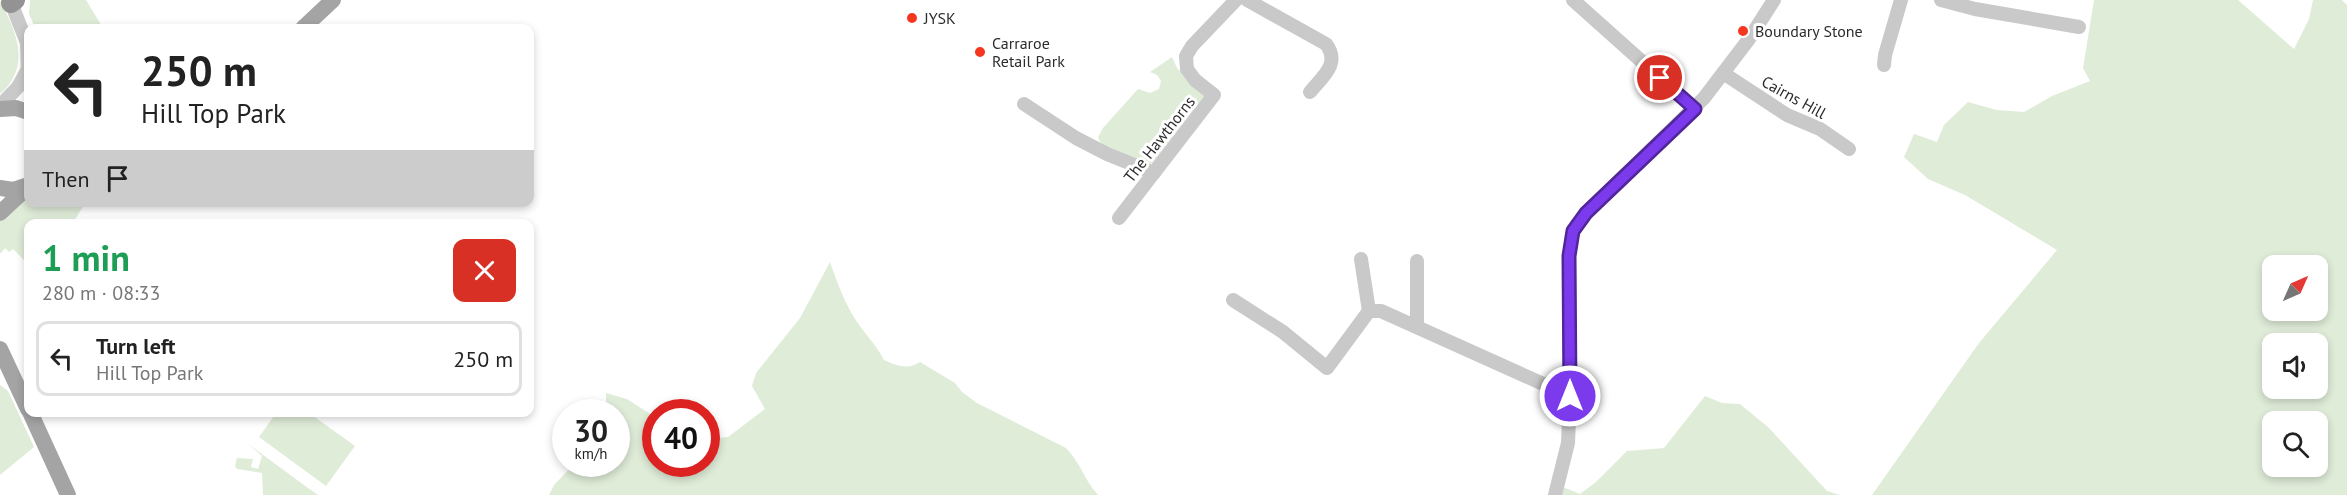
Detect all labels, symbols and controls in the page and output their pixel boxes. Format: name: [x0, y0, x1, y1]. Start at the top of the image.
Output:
place label: JYSK: [923, 8, 956, 28]
marker: JYSK: [905, 11, 919, 25]
place label: Boundary Stone: [1755, 21, 1863, 41]
marker: Boundary Stone: [1736, 24, 1750, 38]
place label: Carraroe Retail Park: [992, 33, 1065, 71]
text: 250 m: [141, 43, 257, 98]
marker: Carraroe Retail Park: [973, 45, 987, 59]
icon: left: [42, 48, 120, 126]
pin: [1634, 52, 1685, 103]
icon: arrive: [1643, 61, 1676, 94]
street label: Cairns Hill: [1758, 71, 1830, 123]
street label: The Hawthorns: [1119, 92, 1199, 186]
text: Hill Top Park: [141, 96, 286, 130]
icon: arrive: [101, 162, 134, 195]
text: Then: [42, 165, 89, 193]
text: 1 min: [42, 234, 130, 281]
button: close: [453, 239, 516, 302]
north arrow: [2262, 255, 2328, 321]
map controls: [2262, 255, 2328, 477]
text: 280 m · 08:33: [42, 280, 160, 306]
text: Turn left: [96, 332, 176, 360]
button: sound: [2262, 333, 2328, 399]
icon: left: [45, 342, 78, 375]
text: 250 m: [453, 345, 513, 373]
text: Hill Top Park: [96, 360, 203, 386]
position arrow: [1538, 364, 1602, 428]
speed limit sign: 40: [642, 399, 720, 477]
text: 30: [574, 411, 608, 450]
button: search: [2262, 411, 2328, 477]
text: km/h: [575, 444, 607, 463]

